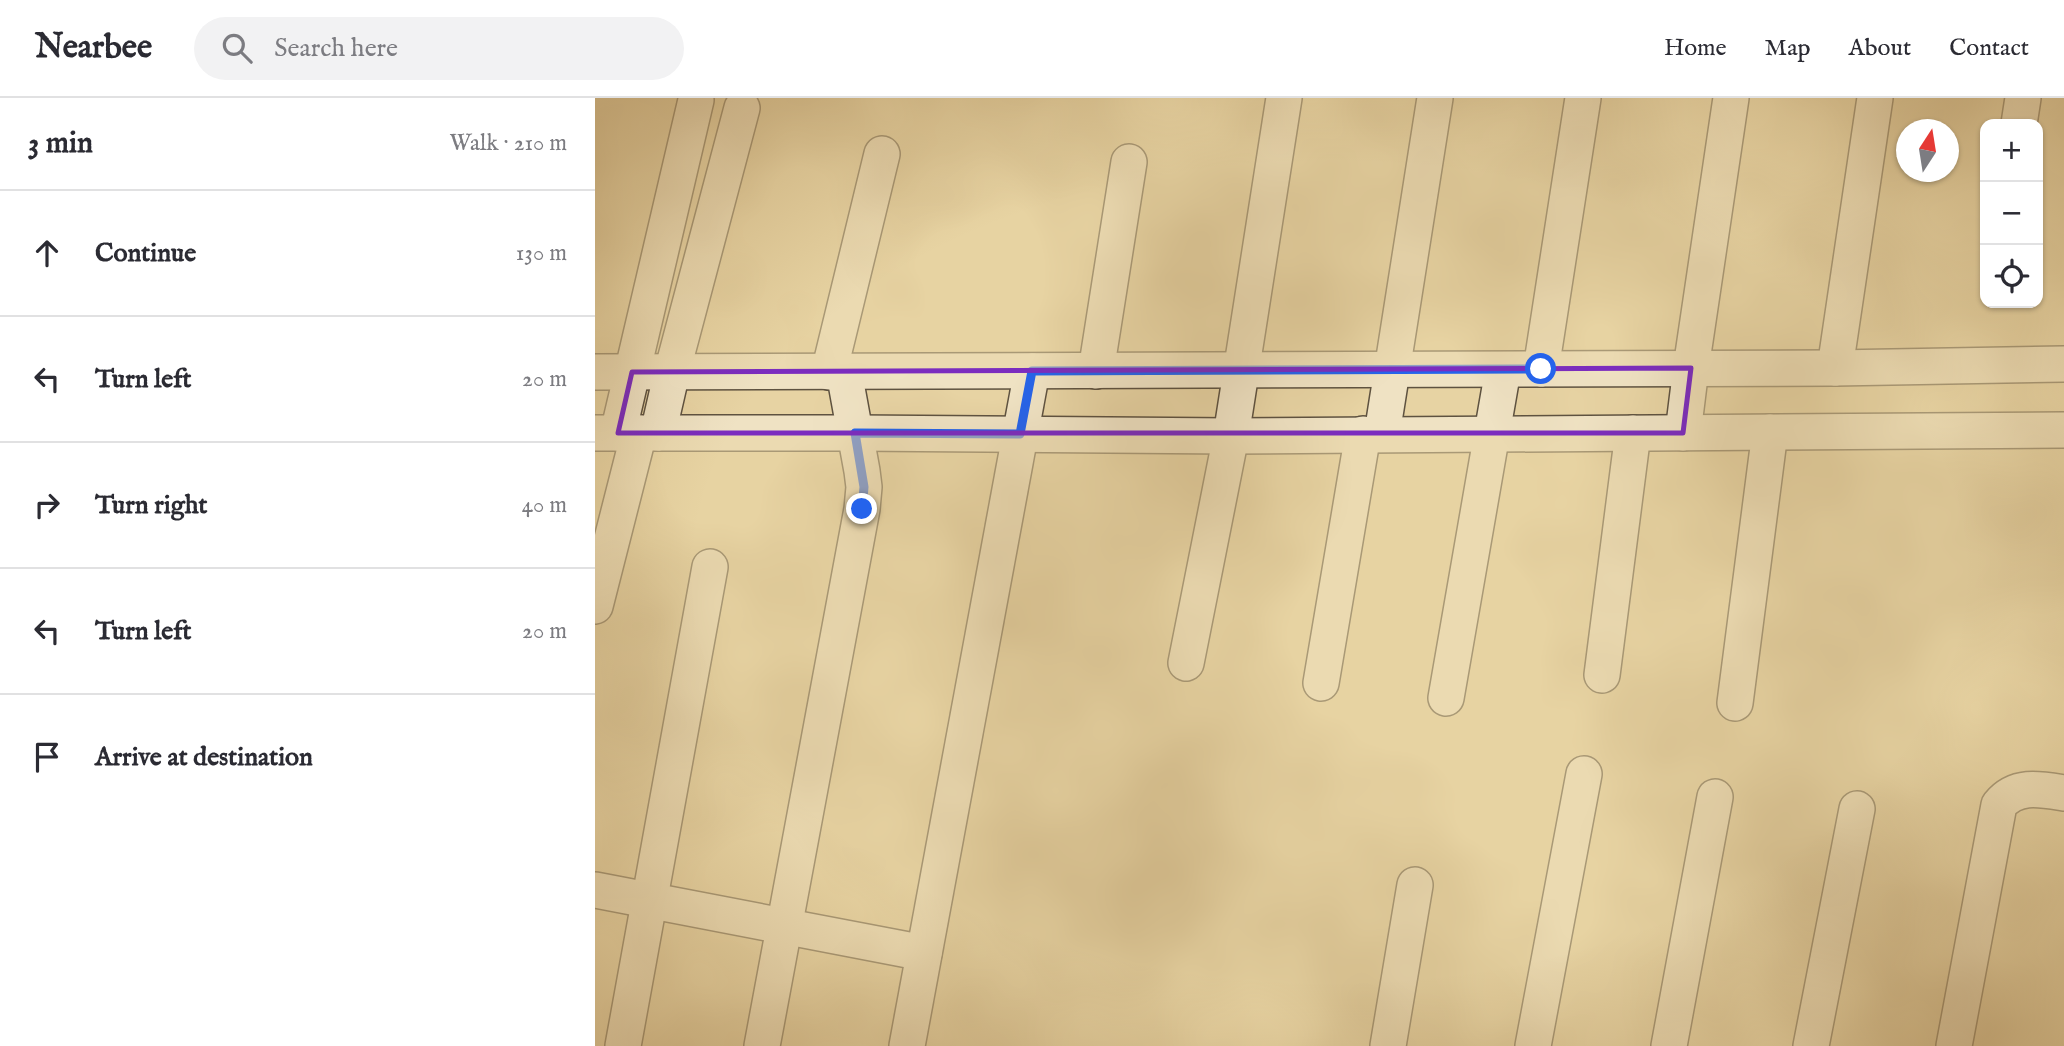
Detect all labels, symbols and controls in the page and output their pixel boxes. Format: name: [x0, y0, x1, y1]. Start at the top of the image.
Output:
search box: [194, 17, 684, 80]
text: Nearbee: [35, 27, 152, 69]
icon: search: [218, 29, 256, 67]
text: Search here: [274, 32, 398, 65]
text: Home: [1664, 33, 1727, 64]
text: Map: [1765, 33, 1811, 64]
text: About: [1849, 33, 1911, 64]
text: Contact: [1949, 33, 2029, 64]
north arrow: [1896, 119, 1959, 182]
map controls: [1980, 119, 2043, 308]
button: +: [1980, 119, 2043, 182]
text: 3 min: [28, 125, 93, 163]
text: Walk · 210 m: [450, 129, 567, 158]
button: −: [1980, 182, 2043, 245]
icon: ahead: [28, 234, 66, 272]
text: Continue: [95, 237, 196, 270]
text: 130 m: [516, 239, 567, 268]
button: locate: [1980, 245, 2043, 308]
route start: [1525, 353, 1556, 384]
icon: left: [28, 360, 66, 398]
text: Turn left: [95, 363, 192, 396]
text: 20 m: [522, 365, 567, 394]
icon: right: [28, 486, 66, 524]
text: Turn right: [95, 489, 208, 522]
text: 40 m: [522, 491, 567, 520]
route end: [846, 493, 877, 524]
icon: left: [28, 612, 66, 650]
text: Turn left: [95, 615, 192, 648]
text: 20 m: [522, 617, 567, 646]
icon: arrive: [28, 738, 66, 776]
text: Arrive at destination: [95, 741, 313, 774]

